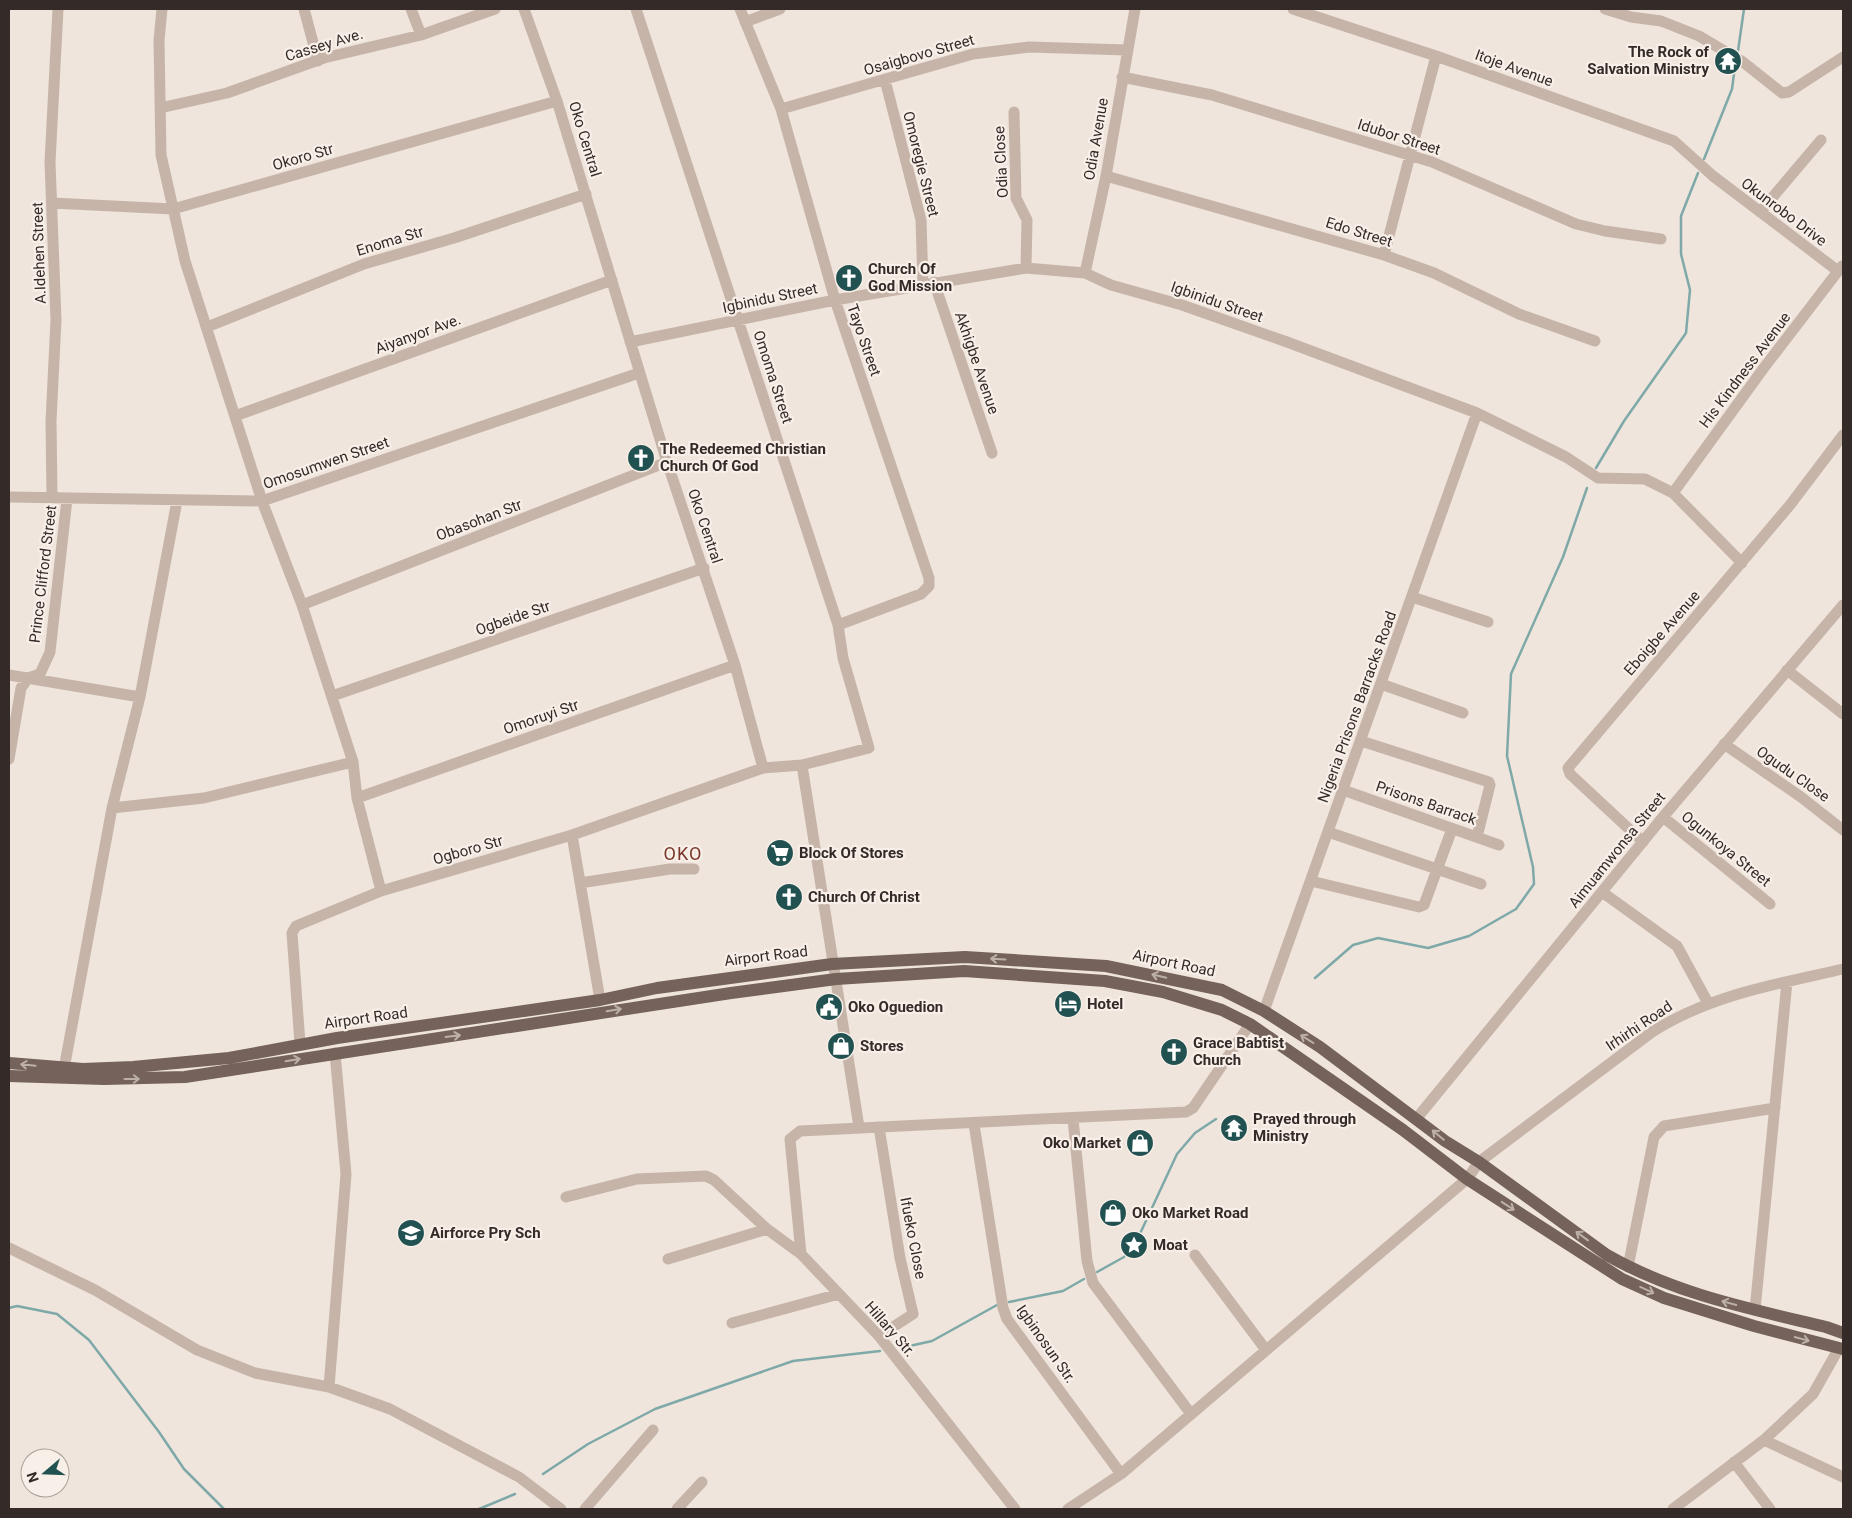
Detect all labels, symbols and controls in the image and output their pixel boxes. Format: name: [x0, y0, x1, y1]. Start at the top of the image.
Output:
street label: Cassey Ave.: [283, 25, 365, 65]
street label: Osaigbovo Street: [862, 31, 976, 79]
place label: The Rock of Salvation Ministry: [1587, 43, 1710, 78]
street label: Itoje Avenue: [1473, 46, 1556, 90]
temple icon: The Rock of Salvation Ministry: [1713, 46, 1743, 76]
street label: Odia Avenue: [1080, 96, 1112, 182]
street label: Oko Central: [565, 99, 605, 179]
street label: Omoregie Street: [899, 109, 943, 219]
street label: Idubor Street: [1355, 115, 1443, 159]
street label: Odia Close: [990, 126, 1012, 198]
street label: Okoro Str: [270, 140, 336, 174]
street label: Okunrobo Drive: [1738, 174, 1830, 250]
street label: A.Idehen Street: [28, 202, 50, 304]
street label: Edo Street: [1324, 213, 1395, 251]
street label: Enoma Str: [354, 222, 426, 260]
place label: Church Of God Mission: [868, 260, 952, 295]
church icon: Church Of God Mission: [834, 263, 864, 293]
street label: Igbinidu Street: [1168, 278, 1266, 326]
street label: Igbinidu Street: [721, 279, 819, 317]
street label: Tayo Street: [843, 302, 885, 378]
street label: His Kindness Avenue: [1696, 309, 1794, 431]
street label: Aiyanyor Ave.: [373, 310, 463, 358]
street label: Akhigbe Avenue: [951, 310, 1003, 416]
street label: Omoma Street: [750, 328, 797, 426]
street label: Omosumwen Street: [261, 433, 391, 493]
place label: The Redeemed Christian Church Of God: [660, 440, 826, 475]
church icon: The Redeemed Christian Church Of God: [626, 443, 656, 473]
street label: Oko Central: [684, 486, 726, 566]
street label: Obasohan Str: [434, 495, 524, 545]
street label: Prince Clifford Street: [26, 504, 60, 644]
street label: Eboigbe Avenue: [1620, 587, 1704, 679]
street label: Ogbeide Str: [473, 597, 553, 639]
street label: Nigeria Prisons Barracks Road: [1314, 609, 1400, 805]
street label: Omoruyi Str: [501, 696, 581, 738]
street label: Ogudu Close: [1753, 742, 1833, 806]
street label: Prisons Barrack: [1373, 777, 1479, 829]
street label: Aimuamwonsa Street: [1565, 789, 1669, 911]
street label: Ogunkoya Street: [1678, 807, 1774, 891]
street label: Ogboro Str: [431, 831, 505, 869]
supermarket icon: Block Of Stores: [765, 838, 795, 868]
district label: OKO: [664, 843, 702, 864]
place label: Block Of Stores: [799, 844, 904, 862]
church icon: Church Of Christ: [774, 882, 804, 912]
place label: Church Of Christ: [808, 888, 920, 906]
street label: Airport Road: [723, 942, 809, 970]
street label: Airport Road: [1131, 945, 1217, 981]
one-way arrow: [990, 955, 1006, 964]
one-way arrow: [1152, 971, 1168, 980]
hotel icon: Hotel: [1053, 989, 1083, 1019]
public building icon: Oko Oguedion: [814, 992, 844, 1022]
place label: Hotel: [1087, 995, 1123, 1013]
street label: Irhirhi Road: [1602, 997, 1676, 1055]
place label: Oko Oguedion: [848, 998, 943, 1016]
street label: Airport Road: [323, 1003, 409, 1033]
one-way arrow: [606, 1005, 622, 1015]
one-way arrow: [445, 1031, 461, 1041]
shop icon: Stores: [826, 1031, 856, 1061]
one-way arrow: [1301, 1033, 1315, 1043]
place label: Grace Babtist Church: [1193, 1034, 1284, 1069]
place label: Stores: [860, 1037, 904, 1055]
church icon: Grace Babtist Church: [1159, 1037, 1189, 1067]
one-way arrow: [284, 1054, 300, 1064]
one-way arrow: [21, 1060, 37, 1070]
one-way arrow: [123, 1074, 139, 1084]
place label: Prayed through Ministry: [1253, 1110, 1356, 1145]
temple icon: Prayed through Ministry: [1219, 1113, 1249, 1143]
shop icon: Oko Market: [1125, 1128, 1155, 1158]
one-way arrow: [1431, 1130, 1444, 1141]
place label: Oko Market: [1043, 1134, 1121, 1152]
street label: Ifueko Close: [896, 1196, 930, 1281]
shop icon: Oko Market Road: [1098, 1198, 1128, 1228]
one-way arrow: [1501, 1201, 1515, 1211]
place label: Oko Market Road: [1132, 1204, 1249, 1222]
school or university icon: Airforce Pry Sch: [396, 1218, 426, 1248]
place label: Airforce Pry Sch: [430, 1224, 541, 1242]
place icon: Moat: [1119, 1230, 1149, 1260]
one-way arrow: [1576, 1231, 1589, 1242]
place label: Moat: [1153, 1236, 1188, 1254]
one-way arrow: [1639, 1286, 1654, 1295]
street label: Hillary Str.: [861, 1298, 919, 1360]
one-way arrow: [1721, 1298, 1737, 1307]
street label: Igbinosun Str.: [1012, 1301, 1080, 1387]
one-way arrow: [1793, 1334, 1809, 1344]
north arrow: [20, 1448, 70, 1498]
text: N: [24, 1470, 42, 1485]

